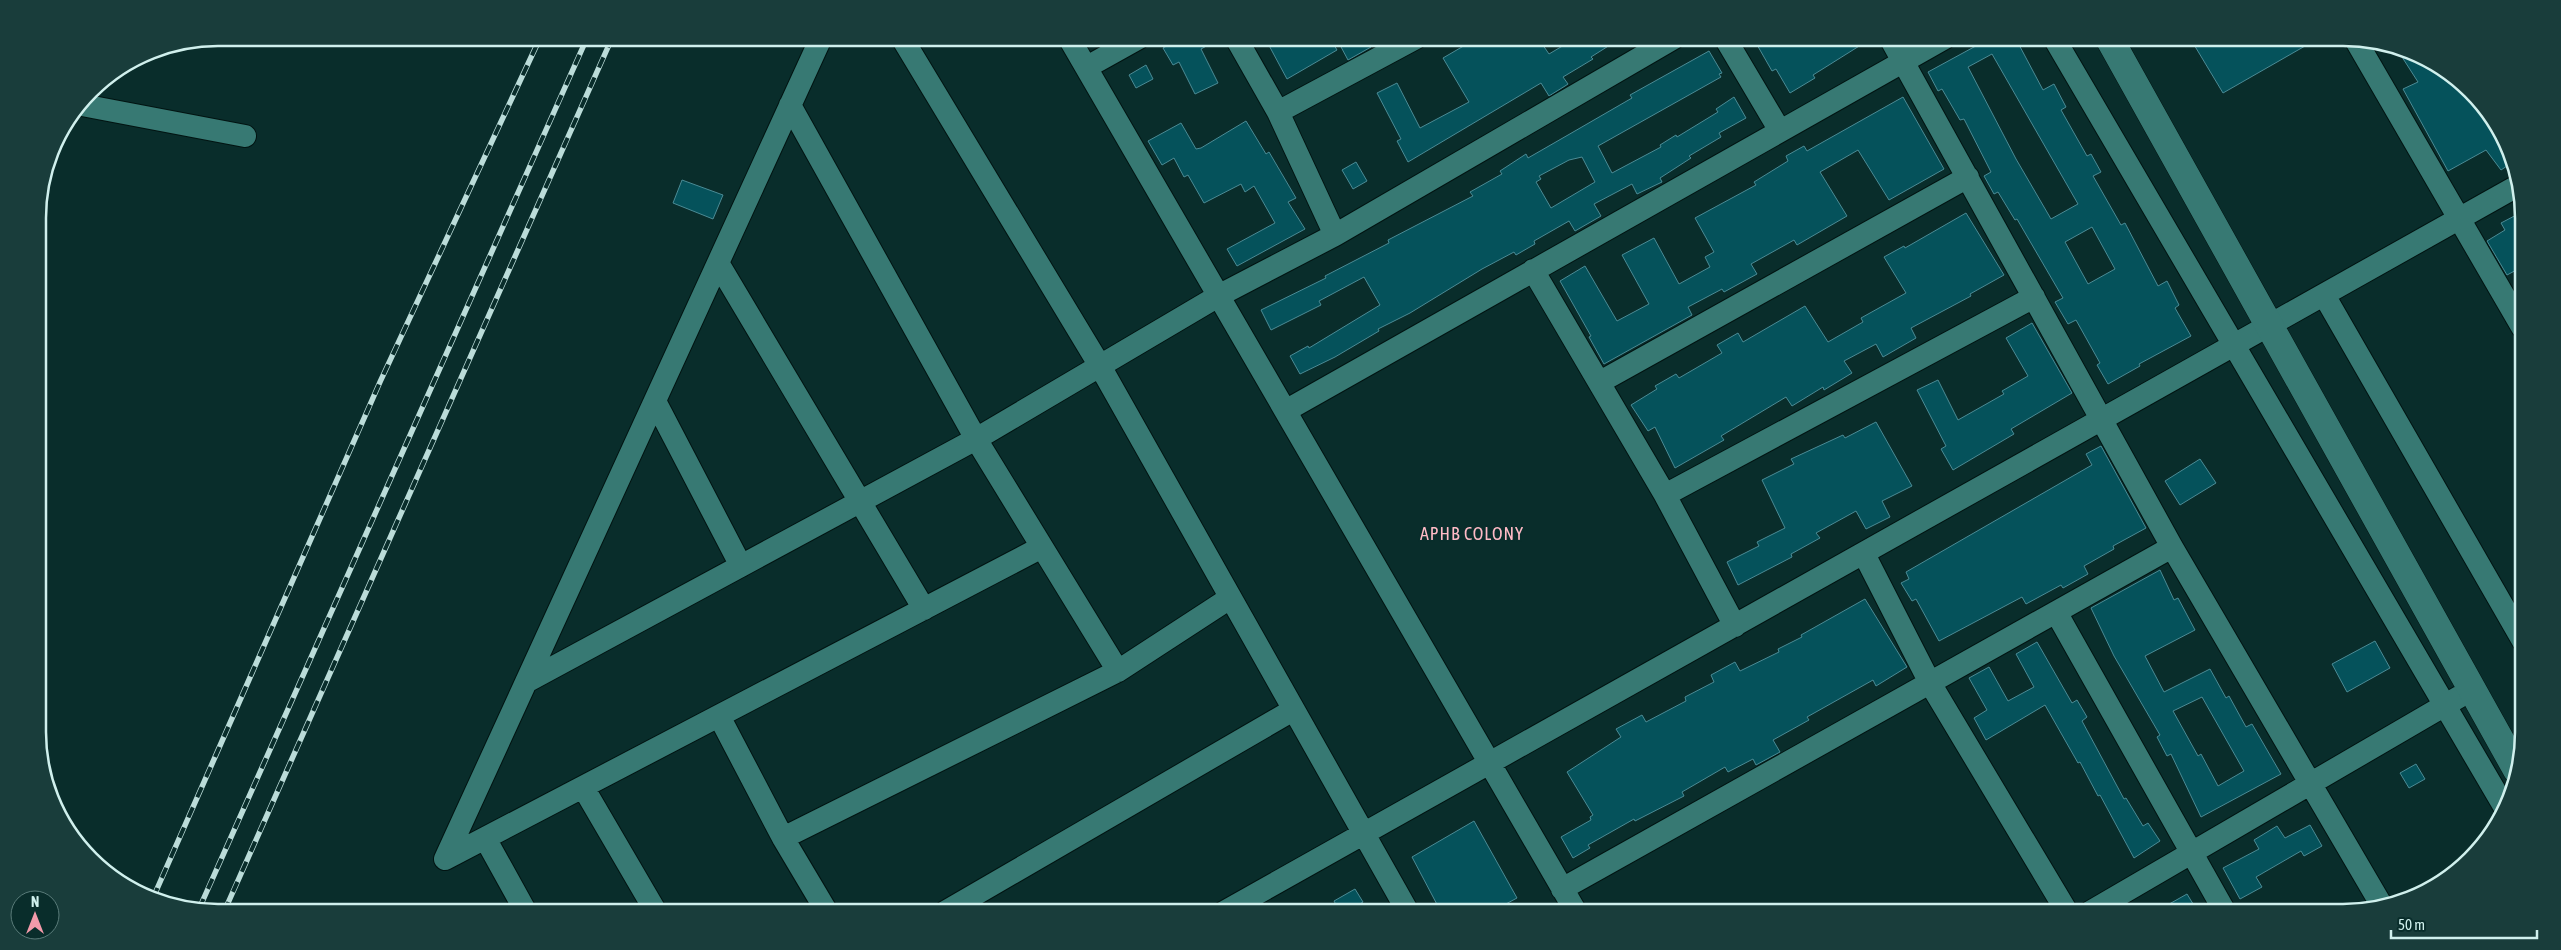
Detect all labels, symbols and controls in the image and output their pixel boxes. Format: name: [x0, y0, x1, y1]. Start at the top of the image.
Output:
district label: APHB COLONY: [1420, 523, 1524, 544]
north arrow: [10, 890, 60, 940]
text: N: [31, 894, 39, 910]
scale bar: [2391, 908, 2537, 940]
text: 50 m: [2398, 916, 2425, 933]

